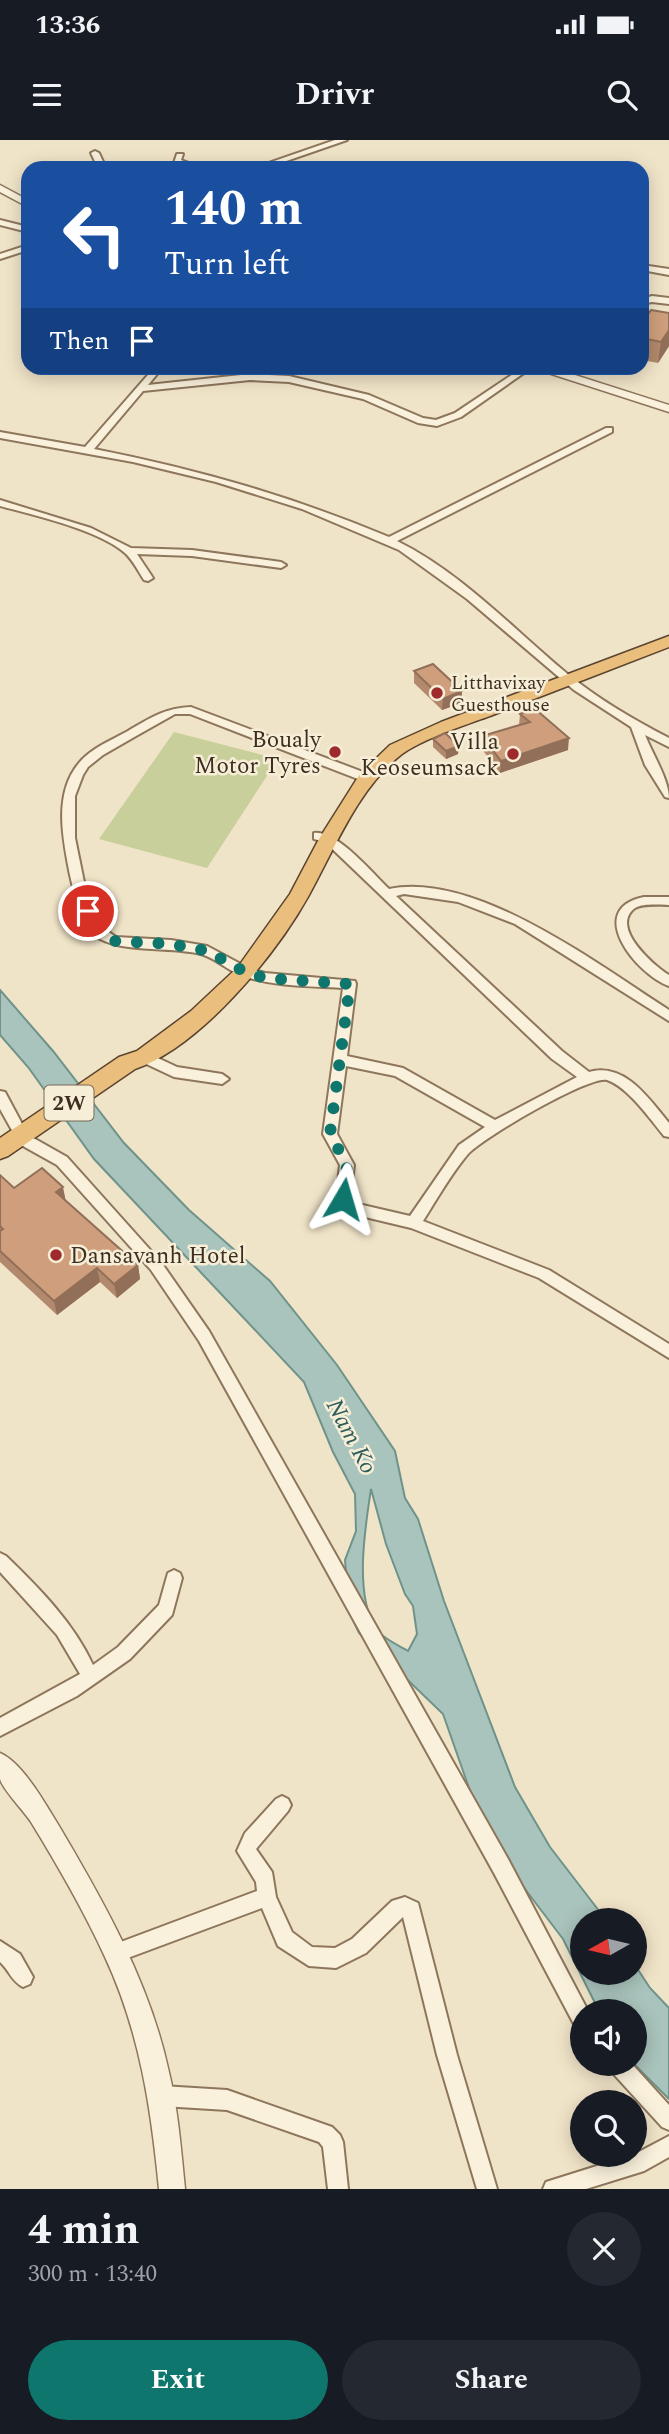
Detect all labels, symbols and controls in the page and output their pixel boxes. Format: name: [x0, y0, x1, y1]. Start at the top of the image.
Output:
text: 13:36: [35, 5, 100, 45]
text: Drivr: [295, 70, 374, 119]
icon: menu: [28, 76, 66, 114]
icon: search: [603, 76, 641, 114]
text: 140 m: [164, 172, 303, 247]
icon: left: [49, 189, 140, 280]
text: Turn left: [164, 240, 290, 289]
text: Then: [49, 321, 109, 361]
icon: arrive: [123, 322, 161, 360]
place label: Litthavixay Guesthouse: [451, 669, 550, 720]
marker: Litthavixay Guesthouse: [429, 685, 445, 701]
place label: Boualy Motor Tyres: [194, 723, 322, 784]
place label: Villa Keoseumsack: [361, 725, 499, 786]
marker: Boualy Motor Tyres: [327, 744, 343, 760]
marker: Villa Keoseumsack: [505, 746, 521, 762]
pin: [58, 881, 118, 941]
icon: arrive: [69, 892, 107, 930]
road number: 2W: [44, 1086, 94, 1121]
position arrow: [306, 1162, 380, 1236]
place label: Dansavanh Hotel: [70, 1239, 246, 1274]
marker: Dansavanh Hotel: [48, 1247, 64, 1263]
water label: Nam Ko: [316, 1392, 386, 1481]
north arrow: [570, 1908, 648, 1984]
map controls: [570, 1908, 647, 2167]
button: sound: [570, 1999, 647, 2076]
button: search: [570, 2090, 647, 2167]
text: 4 min: [28, 2199, 140, 2262]
button: close: [567, 2212, 641, 2286]
text: 300 m · 13:40: [28, 2257, 157, 2292]
button: Exit: [28, 2340, 328, 2420]
button: Share: [342, 2340, 641, 2420]

